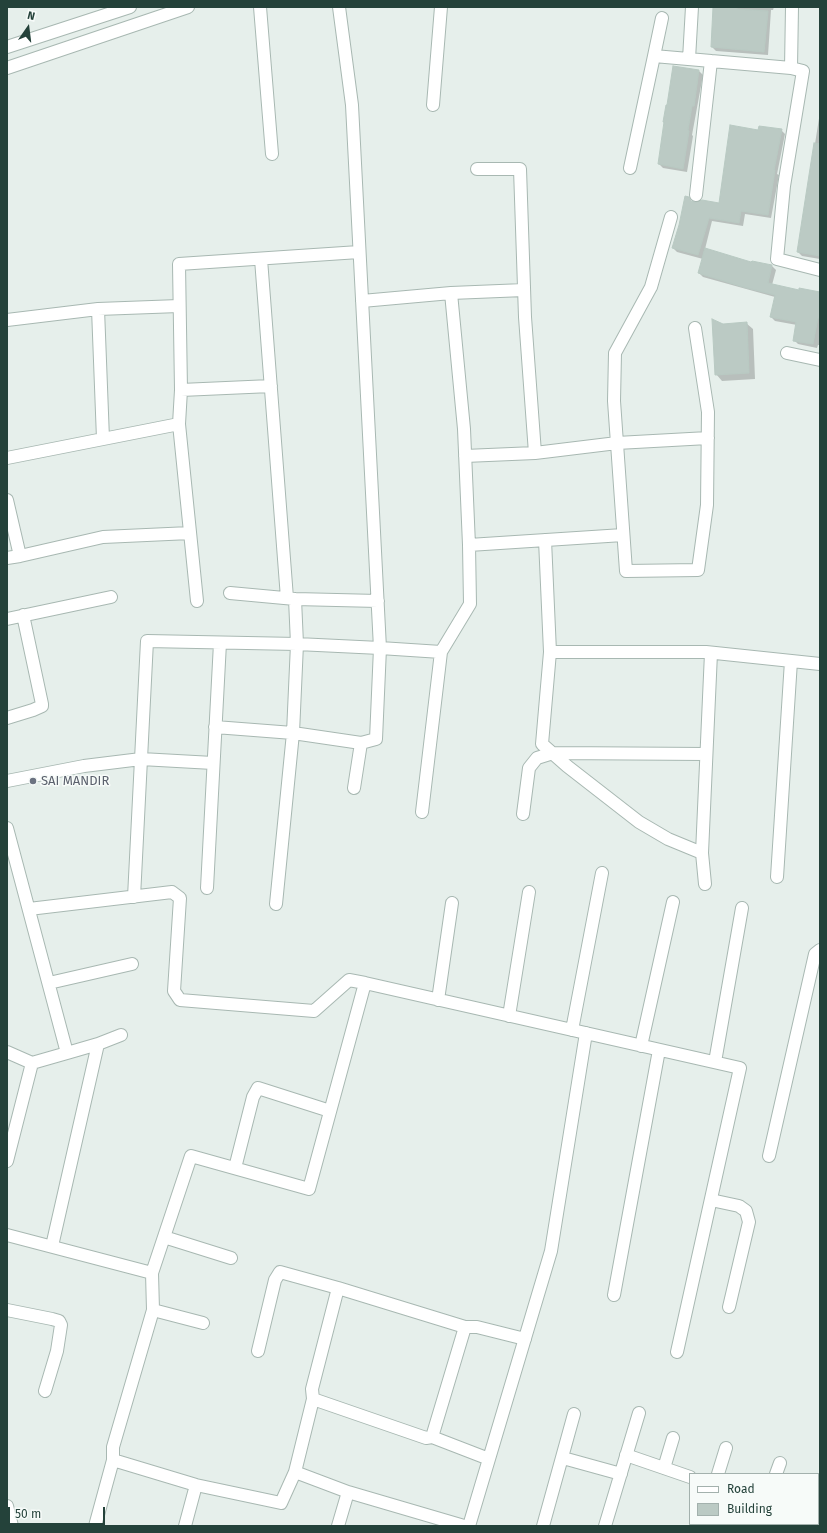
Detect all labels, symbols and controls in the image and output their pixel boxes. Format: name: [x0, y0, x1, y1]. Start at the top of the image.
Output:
north arrow: [8, 8, 48, 48]
text: N: [26, 9, 36, 23]
place label: SAI MANDIR: [41, 773, 109, 789]
marker: SAI MANDIR: [28, 776, 38, 786]
legend: [689, 1473, 819, 1525]
text: Road: [727, 1482, 755, 1496]
scale bar: [10, 1499, 107, 1525]
text: Building: [727, 1502, 772, 1516]
text: 50 m: [15, 1507, 41, 1521]

